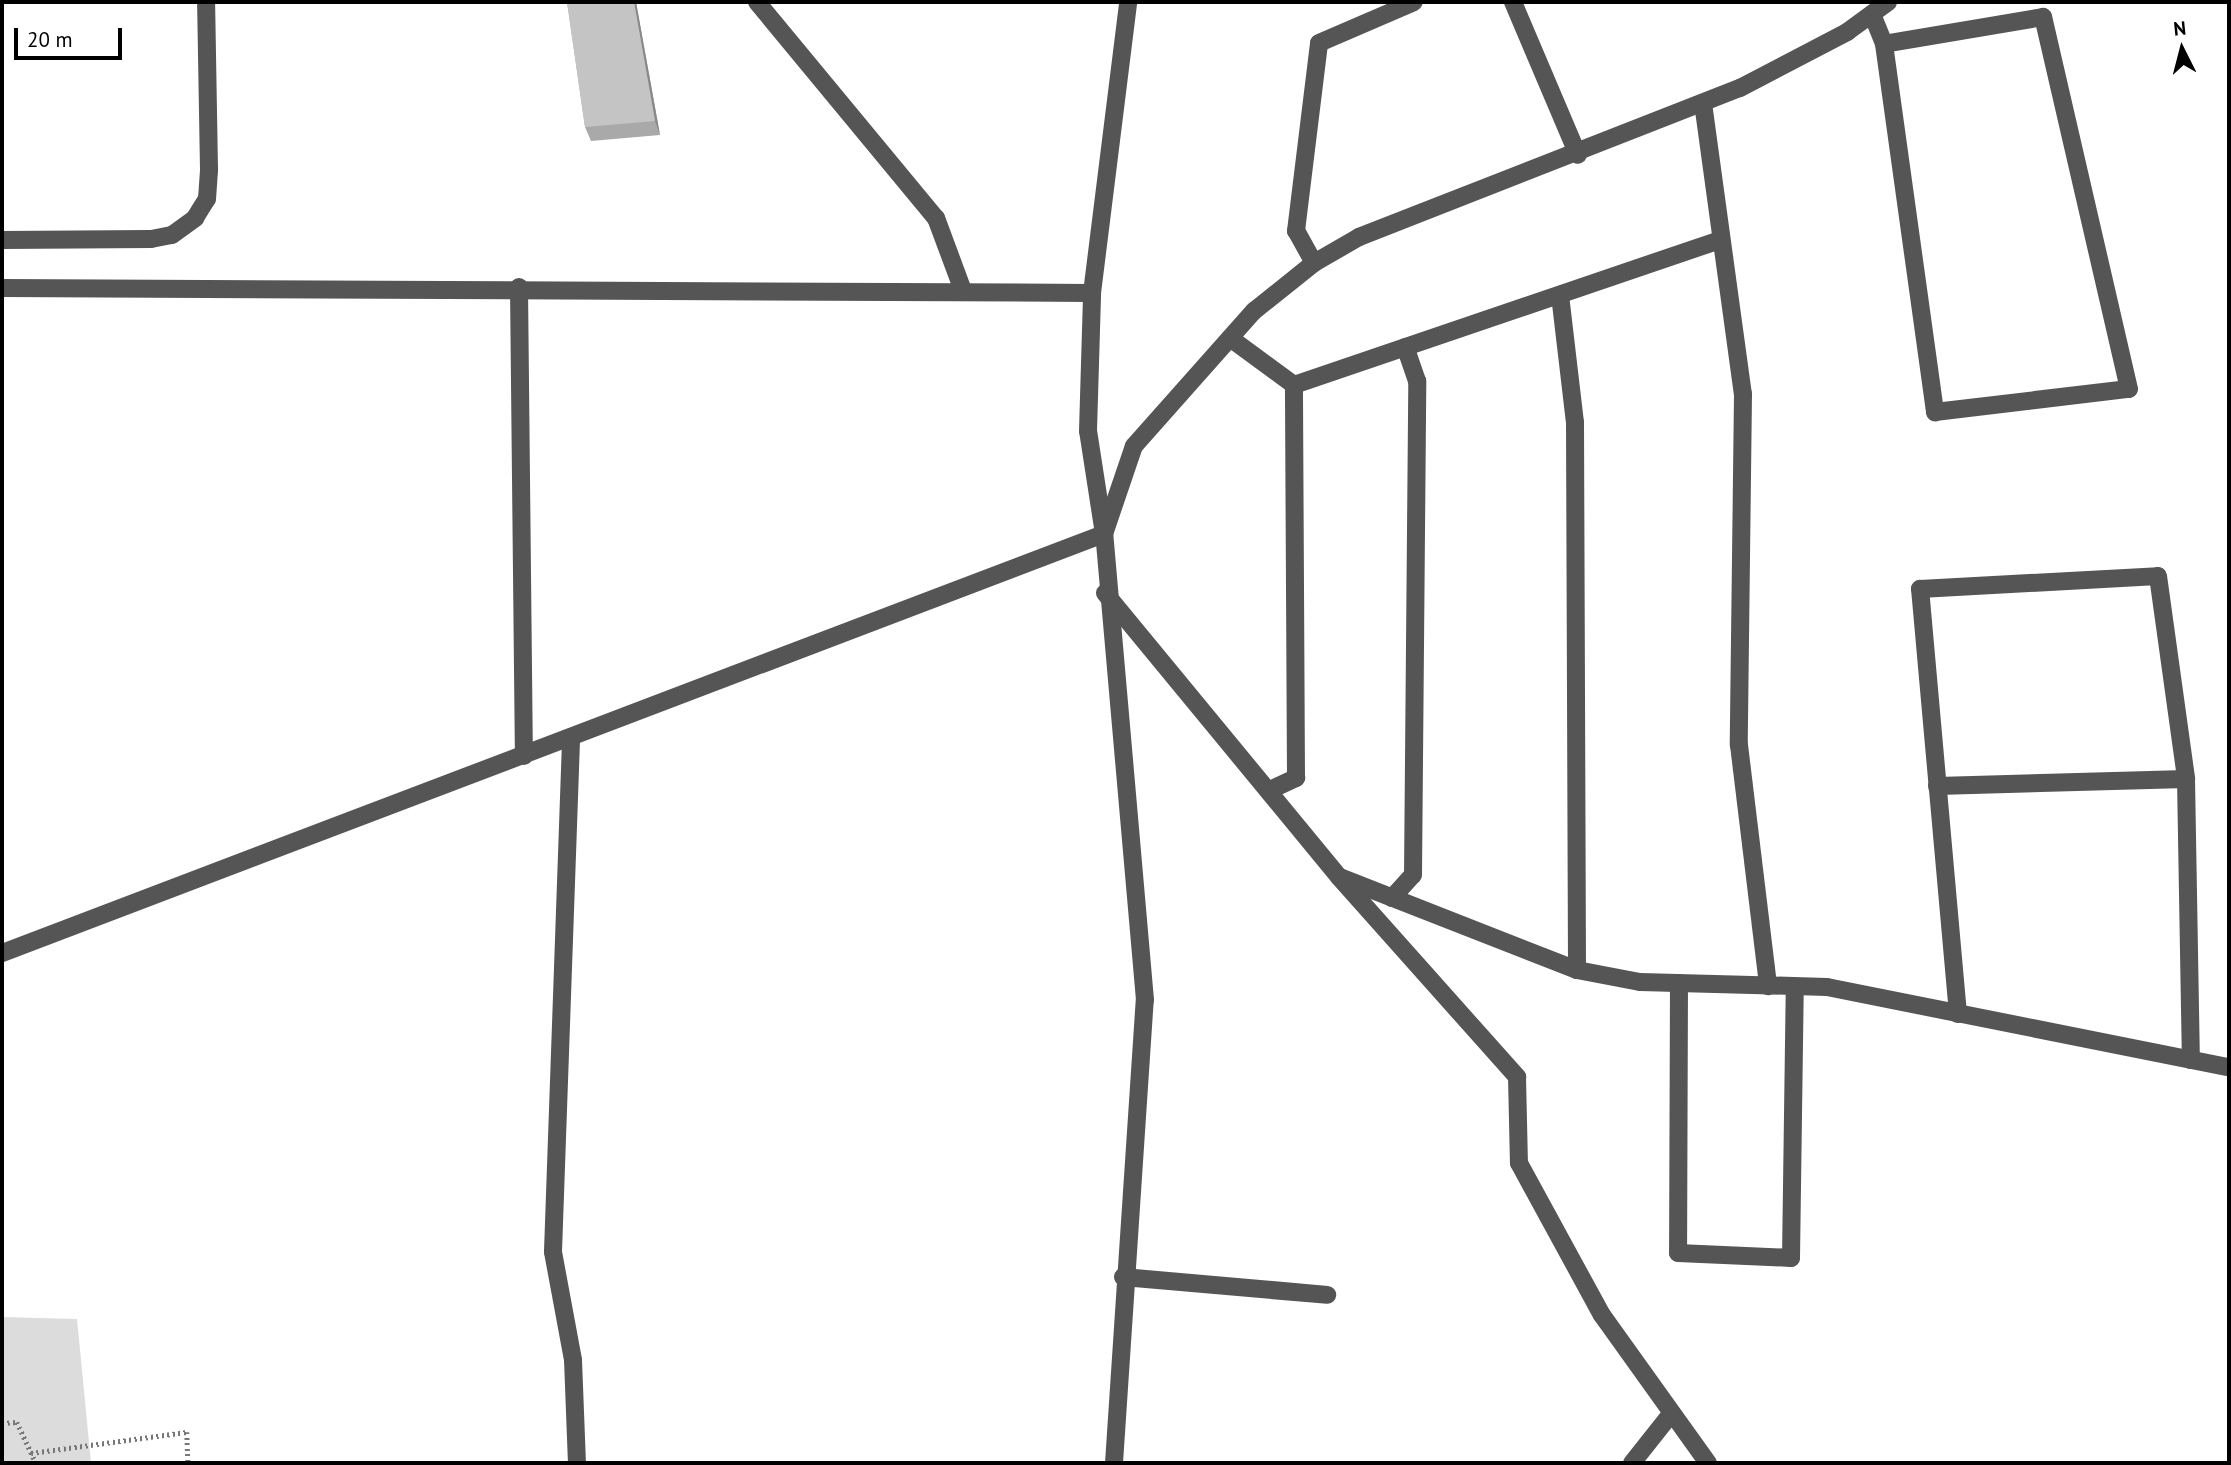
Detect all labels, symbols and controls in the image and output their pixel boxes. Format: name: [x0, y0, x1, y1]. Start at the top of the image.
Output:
scale bar: [18, 14, 126, 58]
north arrow: [2147, 14, 2217, 84]
text: N: [2172, 16, 2187, 41]
text: 20 m: [27, 26, 73, 53]

